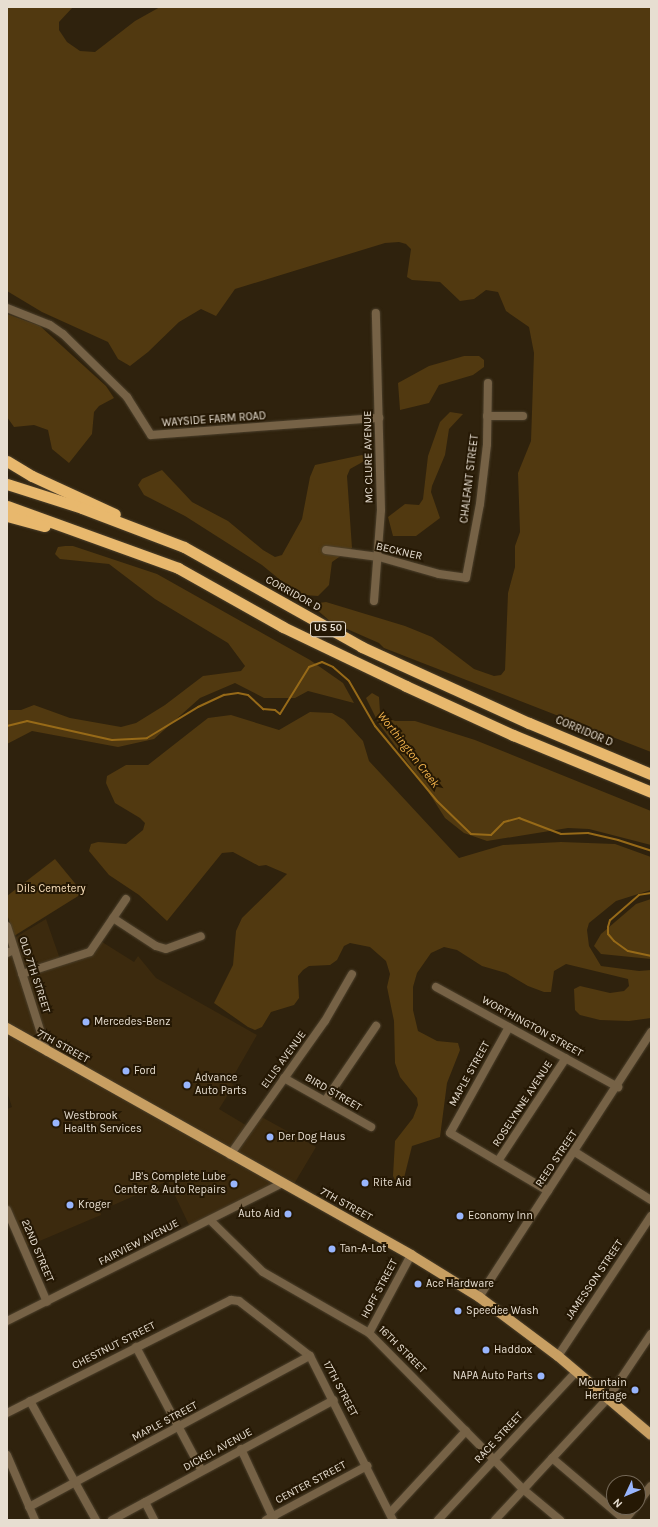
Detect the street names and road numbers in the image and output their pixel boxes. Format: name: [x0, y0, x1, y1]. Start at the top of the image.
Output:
street label: WAYSIDE FARM ROAD: [161, 410, 267, 430]
street label: MC CLURE AVENUE: [362, 411, 376, 503]
street label: CHALFANT STREET: [458, 434, 482, 524]
street label: BECKNER: [375, 540, 423, 564]
street label: CORRIDOR D: [263, 573, 323, 615]
road number: US 50: [310, 621, 346, 637]
street label: CORRIDOR D: [553, 714, 615, 750]
street label: OLD 7TH STREET: [15, 935, 53, 1015]
street label: WORTHINGTON STREET: [479, 994, 585, 1060]
street label: 7TH STREET: [35, 1027, 91, 1067]
street label: ELLIS AVENUE: [259, 1029, 309, 1091]
street label: MAPLE STREET: [447, 1039, 493, 1109]
street label: ROSELYNNE AVENUE: [490, 1058, 556, 1150]
street label: BIRD STREET: [302, 1071, 364, 1115]
street label: REED STREET: [533, 1128, 581, 1190]
street label: 7TH STREET: [318, 1185, 374, 1225]
street label: FAIRVIEW AVENUE: [97, 1217, 181, 1269]
street label: 22ND STREET: [18, 1218, 56, 1284]
street label: JAMESSON STREET: [563, 1238, 627, 1322]
street label: HOFF STREET: [359, 1257, 401, 1321]
street label: CHESTNUT STREET: [70, 1319, 158, 1373]
street label: 16TH STREET: [375, 1323, 429, 1377]
street label: 17TH STREET: [320, 1359, 360, 1419]
street label: MAPLE STREET: [130, 1399, 200, 1445]
street label: RACE STREET: [472, 1410, 526, 1466]
street label: DICKEL AVENUE: [181, 1426, 255, 1474]
street label: CENTER STREET: [273, 1459, 349, 1507]

